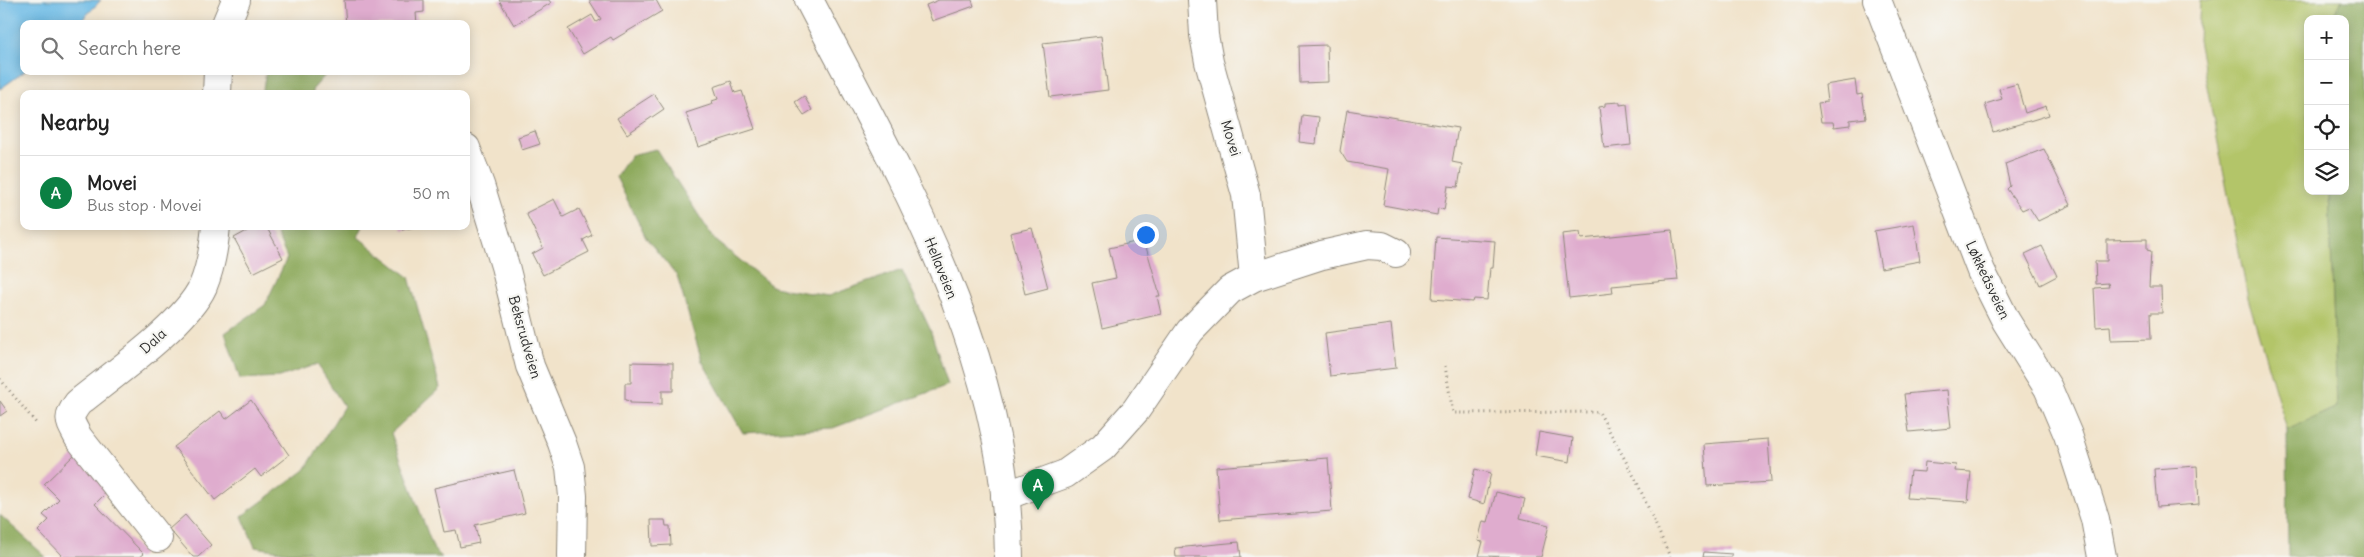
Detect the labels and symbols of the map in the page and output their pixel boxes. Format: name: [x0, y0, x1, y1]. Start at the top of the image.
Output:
street label: Movei: [1217, 118, 1245, 158]
your location: [1133, 222, 1159, 248]
street label: Hellaveien: [921, 235, 961, 301]
street label: Løkkeåsveien: [1962, 238, 2014, 322]
street label: Beksrudveien: [505, 293, 545, 381]
street label: Dala: [136, 325, 170, 357]
pin: A: [1022, 469, 1054, 510]

